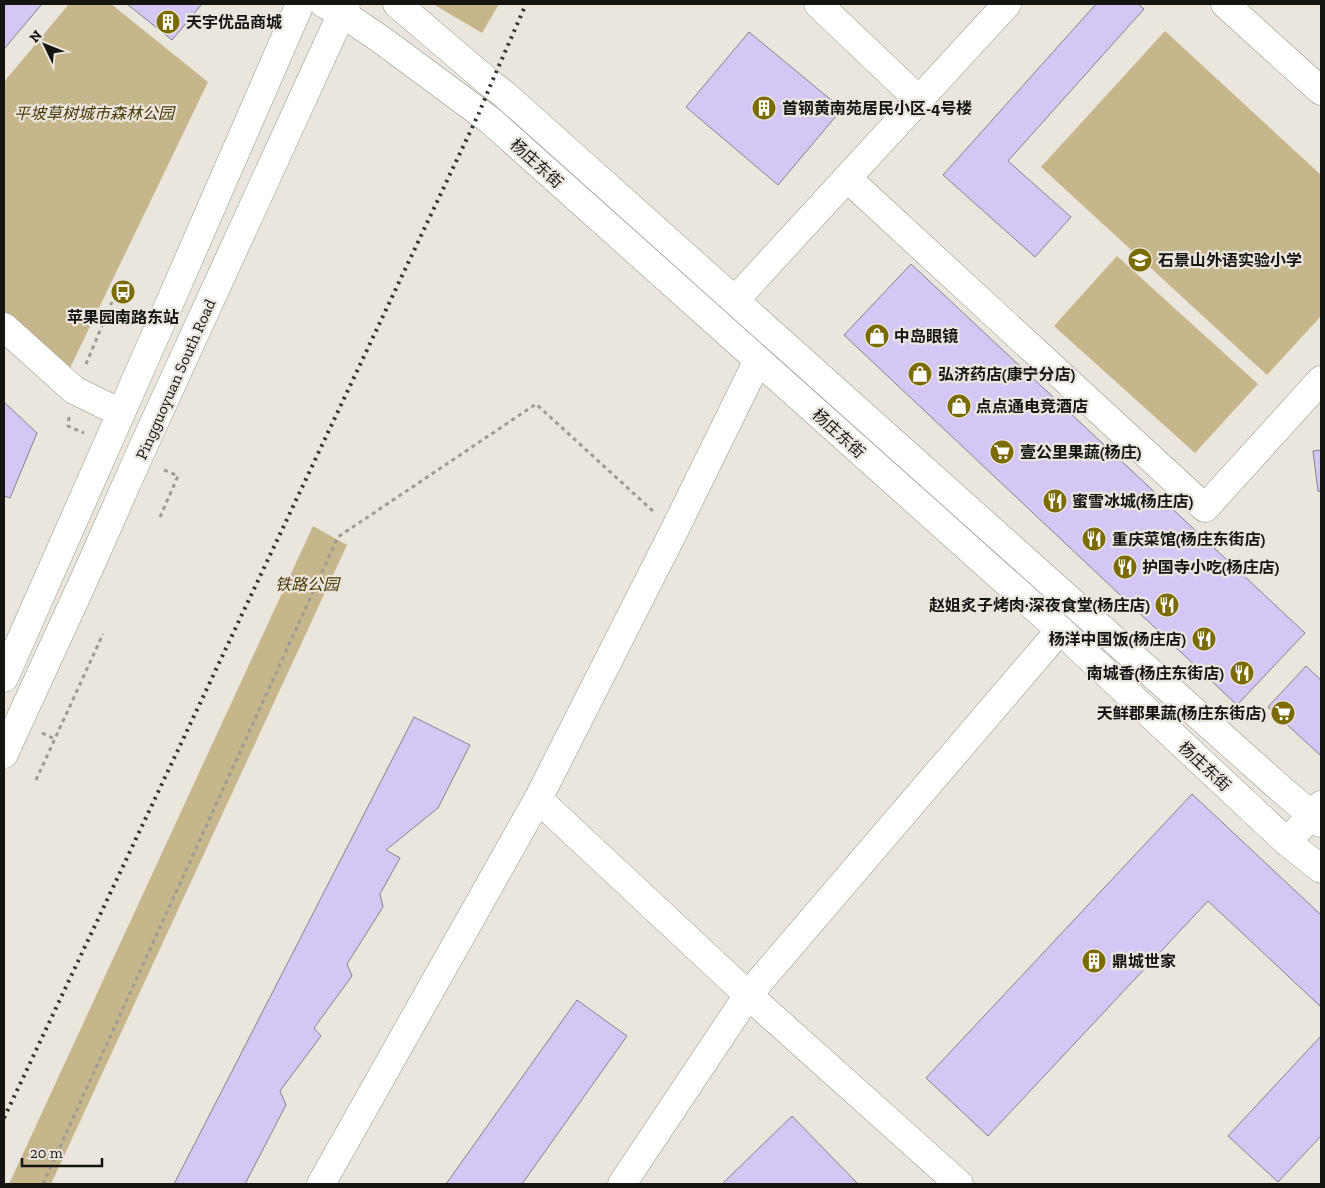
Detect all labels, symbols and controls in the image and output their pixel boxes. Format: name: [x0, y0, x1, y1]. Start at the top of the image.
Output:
building icon: 天宇优品商城: [155, 9, 181, 35]
place label: 天宇优品商城: [186, 13, 282, 32]
north arrow: [20, 20, 70, 70]
text: N: [26, 27, 46, 46]
building icon: 首钢黄南苑居民小区-4号楼: [751, 95, 777, 121]
place label: 首钢黄南苑居民小区-4号楼: [782, 99, 972, 118]
park label: 平坡草树城市森林公园: [14, 104, 176, 123]
street label: 杨庄东街: [507, 135, 567, 192]
school or university icon: 石景山外语实验小学: [1127, 247, 1153, 273]
place label: 石景山外语实验小学: [1158, 251, 1302, 270]
bus stop icon: 苹果园南路东站: [110, 279, 136, 305]
street label: Pingguoyuan South Road: [131, 296, 219, 462]
place label: 苹果园南路东站: [67, 308, 179, 327]
shop icon: 中岛眼镜: [864, 323, 890, 349]
place label: 中岛眼镜: [894, 327, 958, 346]
shop icon: 弘济药店(康宁分店): [907, 361, 933, 387]
place label: 弘济药店(康宁分店): [938, 365, 1076, 384]
shop icon: 点点通电竞酒店: [946, 393, 972, 419]
place label: 点点通电竞酒店: [976, 397, 1088, 416]
street label: 杨庄东街: [809, 405, 869, 462]
supermarket icon: 壹公里果蔬(杨庄): [989, 439, 1015, 465]
place label: 壹公里果蔬(杨庄): [1020, 443, 1142, 462]
restaurant icon: 蜜雪冰城(杨庄店): [1042, 488, 1068, 514]
place label: 蜜雪冰城(杨庄店): [1072, 492, 1194, 511]
restaurant icon: 重庆菜馆(杨庄东街店): [1081, 526, 1107, 552]
place label: 重庆菜馆(杨庄东街店): [1112, 530, 1266, 549]
restaurant icon: 护国寺小吃(杨庄店): [1112, 554, 1138, 580]
place label: 护国寺小吃(杨庄店): [1142, 558, 1280, 577]
park label: 铁路公园: [275, 575, 341, 594]
restaurant icon: 赵姐炙子烤肉·深夜食堂(杨庄店): [1154, 592, 1180, 618]
place label: 赵姐炙子烤肉·深夜食堂(杨庄店): [929, 596, 1150, 615]
restaurant icon: 杨洋中国饭(杨庄店): [1191, 626, 1217, 652]
place label: 杨洋中国饭(杨庄店): [1049, 630, 1186, 649]
restaurant icon: 南城香(杨庄东街店): [1229, 660, 1255, 686]
place label: 南城香(杨庄东街店): [1087, 664, 1224, 683]
supermarket icon: 天鲜郡果蔬(杨庄东街店): [1270, 700, 1296, 726]
place label: 天鲜郡果蔬(杨庄东街店): [1097, 704, 1266, 723]
street label: 杨庄东街: [1175, 738, 1235, 795]
building icon: 鼎城世家: [1081, 948, 1107, 974]
place label: 鼎城世家: [1112, 952, 1176, 971]
scale bar: [22, 1136, 102, 1168]
text: 20 m: [30, 1144, 63, 1162]

